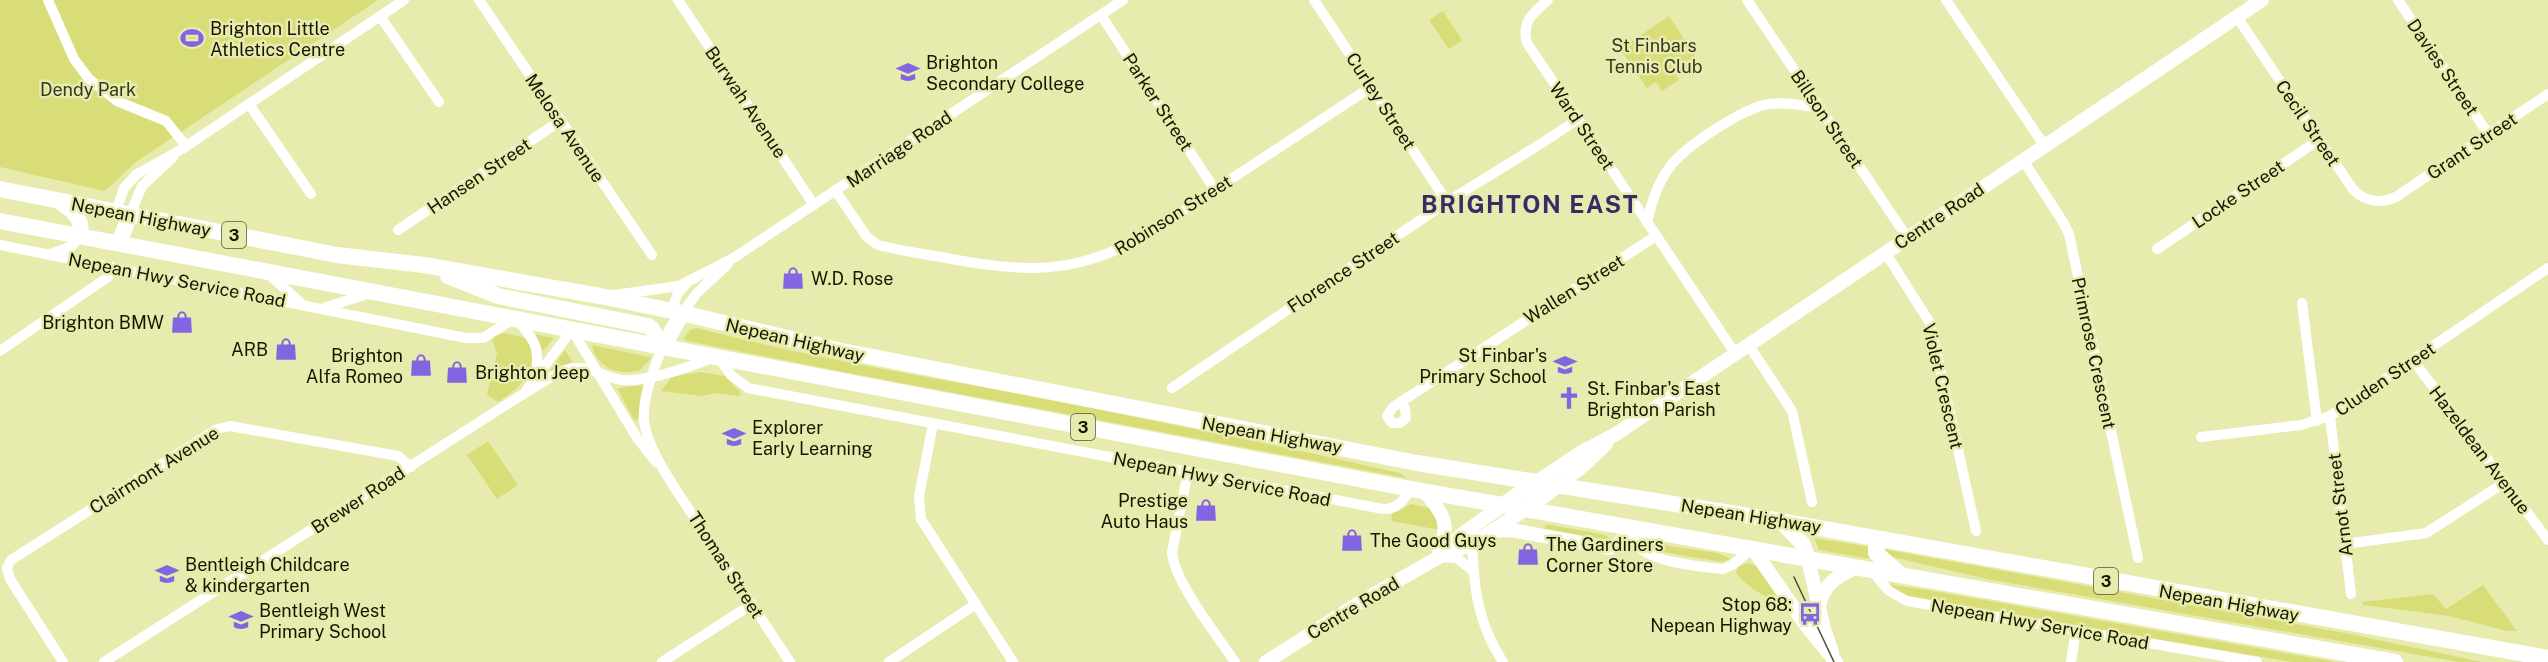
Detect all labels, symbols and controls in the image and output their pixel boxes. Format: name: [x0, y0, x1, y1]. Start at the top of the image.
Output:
street label: Davies Street: [2403, 15, 2483, 119]
place label: Brighton Little Athletics Centre: [210, 18, 345, 60]
sports icon: Brighton Little Athletics Centre: [179, 25, 205, 51]
park label: St Finbars Tennis Club: [1605, 35, 1703, 77]
street label: Burwah Avenue: [701, 42, 791, 162]
street label: Curley Street: [1342, 48, 1420, 154]
street label: Parker Street: [1119, 49, 1197, 155]
place label: Brighton Secondary College: [926, 52, 1084, 94]
school or university icon: Brighton Secondary College: [895, 59, 921, 85]
street label: Billson Street: [1787, 66, 1867, 172]
street label: Melosa Avenue: [521, 70, 609, 186]
street label: Cecil Street: [2272, 76, 2344, 170]
street label: Ward Street: [1545, 78, 1619, 174]
park label: Dendy Park: [40, 79, 136, 100]
street label: Marriage Road: [842, 106, 956, 192]
street label: Grant Street: [2423, 108, 2521, 184]
street label: Hansen Street: [423, 134, 535, 218]
street label: Locke Street: [2188, 155, 2288, 233]
street label: Robinson Street: [1110, 171, 1236, 259]
street label: Centre Road: [1890, 178, 1988, 254]
district label: BRIGHTON EAST: [1421, 190, 1639, 218]
street label: Nepean Highway: [69, 193, 213, 241]
road number: 3: [222, 222, 246, 248]
street label: Florence Street: [1283, 227, 1403, 317]
street label: Nepean Hwy Service Road: [67, 249, 287, 311]
street label: Wallen Street: [1520, 250, 1628, 328]
shop icon: W.D. Rose: [780, 265, 806, 291]
place label: W.D. Rose: [811, 268, 893, 289]
street label: Primrose Crescent: [2068, 275, 2120, 431]
shop icon: Brighton BMW: [169, 309, 195, 335]
place label: Brighton BMW: [42, 312, 164, 333]
street label: Nepean Highway: [724, 314, 867, 366]
street label: Violet Crescent: [1918, 321, 1968, 451]
shop icon: ARB: [273, 336, 299, 362]
street label: Cluden Street: [2331, 338, 2439, 420]
place label: ARB: [231, 339, 268, 360]
place label: Brighton Alfa Romeo: [306, 345, 403, 387]
place label: St Finbar's Primary School: [1419, 345, 1547, 387]
shop icon: Brighton Alfa Romeo: [408, 352, 434, 378]
school or university icon: St Finbar's Primary School: [1552, 352, 1578, 378]
shop icon: Brighton Jeep: [444, 359, 470, 385]
place label: Brighton Jeep: [475, 362, 590, 383]
place label: St. Finbar's East Brighton Parish: [1587, 378, 1721, 420]
street label: Hazeldean Avenue: [2425, 382, 2535, 518]
church icon: St. Finbar's East Brighton Parish: [1556, 385, 1582, 411]
street label: Nepean Highway: [1200, 412, 1344, 458]
road number: 3: [1071, 414, 1095, 440]
place label: Explorer Early Learning: [752, 417, 873, 459]
street label: Clairmont Avenue: [86, 422, 222, 518]
school or university icon: Explorer Early Learning: [721, 424, 747, 450]
street label: Nepean Hwy Service Road: [1112, 448, 1332, 510]
street label: Arnot Street: [2323, 452, 2357, 558]
street label: Brewer Road: [307, 462, 409, 538]
place label: Prestige Auto Haus: [1100, 490, 1188, 532]
street label: Nepean Highway: [1679, 495, 1823, 538]
shop icon: Prestige Auto Haus: [1193, 497, 1219, 523]
street label: Thomas Street: [684, 508, 768, 622]
shop icon: The Good Guys: [1339, 527, 1365, 553]
place label: The Good Guys: [1370, 530, 1496, 551]
place label: The Gardiners Corner Store: [1546, 534, 1664, 576]
shop icon: The Gardiners Corner Store: [1515, 541, 1541, 567]
place label: Bentleigh Childcare & kindergarten: [185, 554, 350, 596]
school or university icon: Bentleigh Childcare & kindergarten: [154, 561, 180, 587]
road number: 3: [2094, 568, 2118, 594]
street label: Centre Road: [1303, 572, 1403, 644]
street label: Nepean Highway: [2157, 580, 2301, 626]
place label: Stop 68: Nepean Highway: [1650, 594, 1792, 636]
street label: Nepean Hwy Service Road: [1929, 594, 2151, 654]
place label: Bentleigh West Primary School: [259, 600, 387, 642]
bus stop icon: Stop 68: Nepean Highway: [1797, 601, 1823, 627]
school or university icon: Bentleigh West Primary School: [228, 607, 254, 633]

